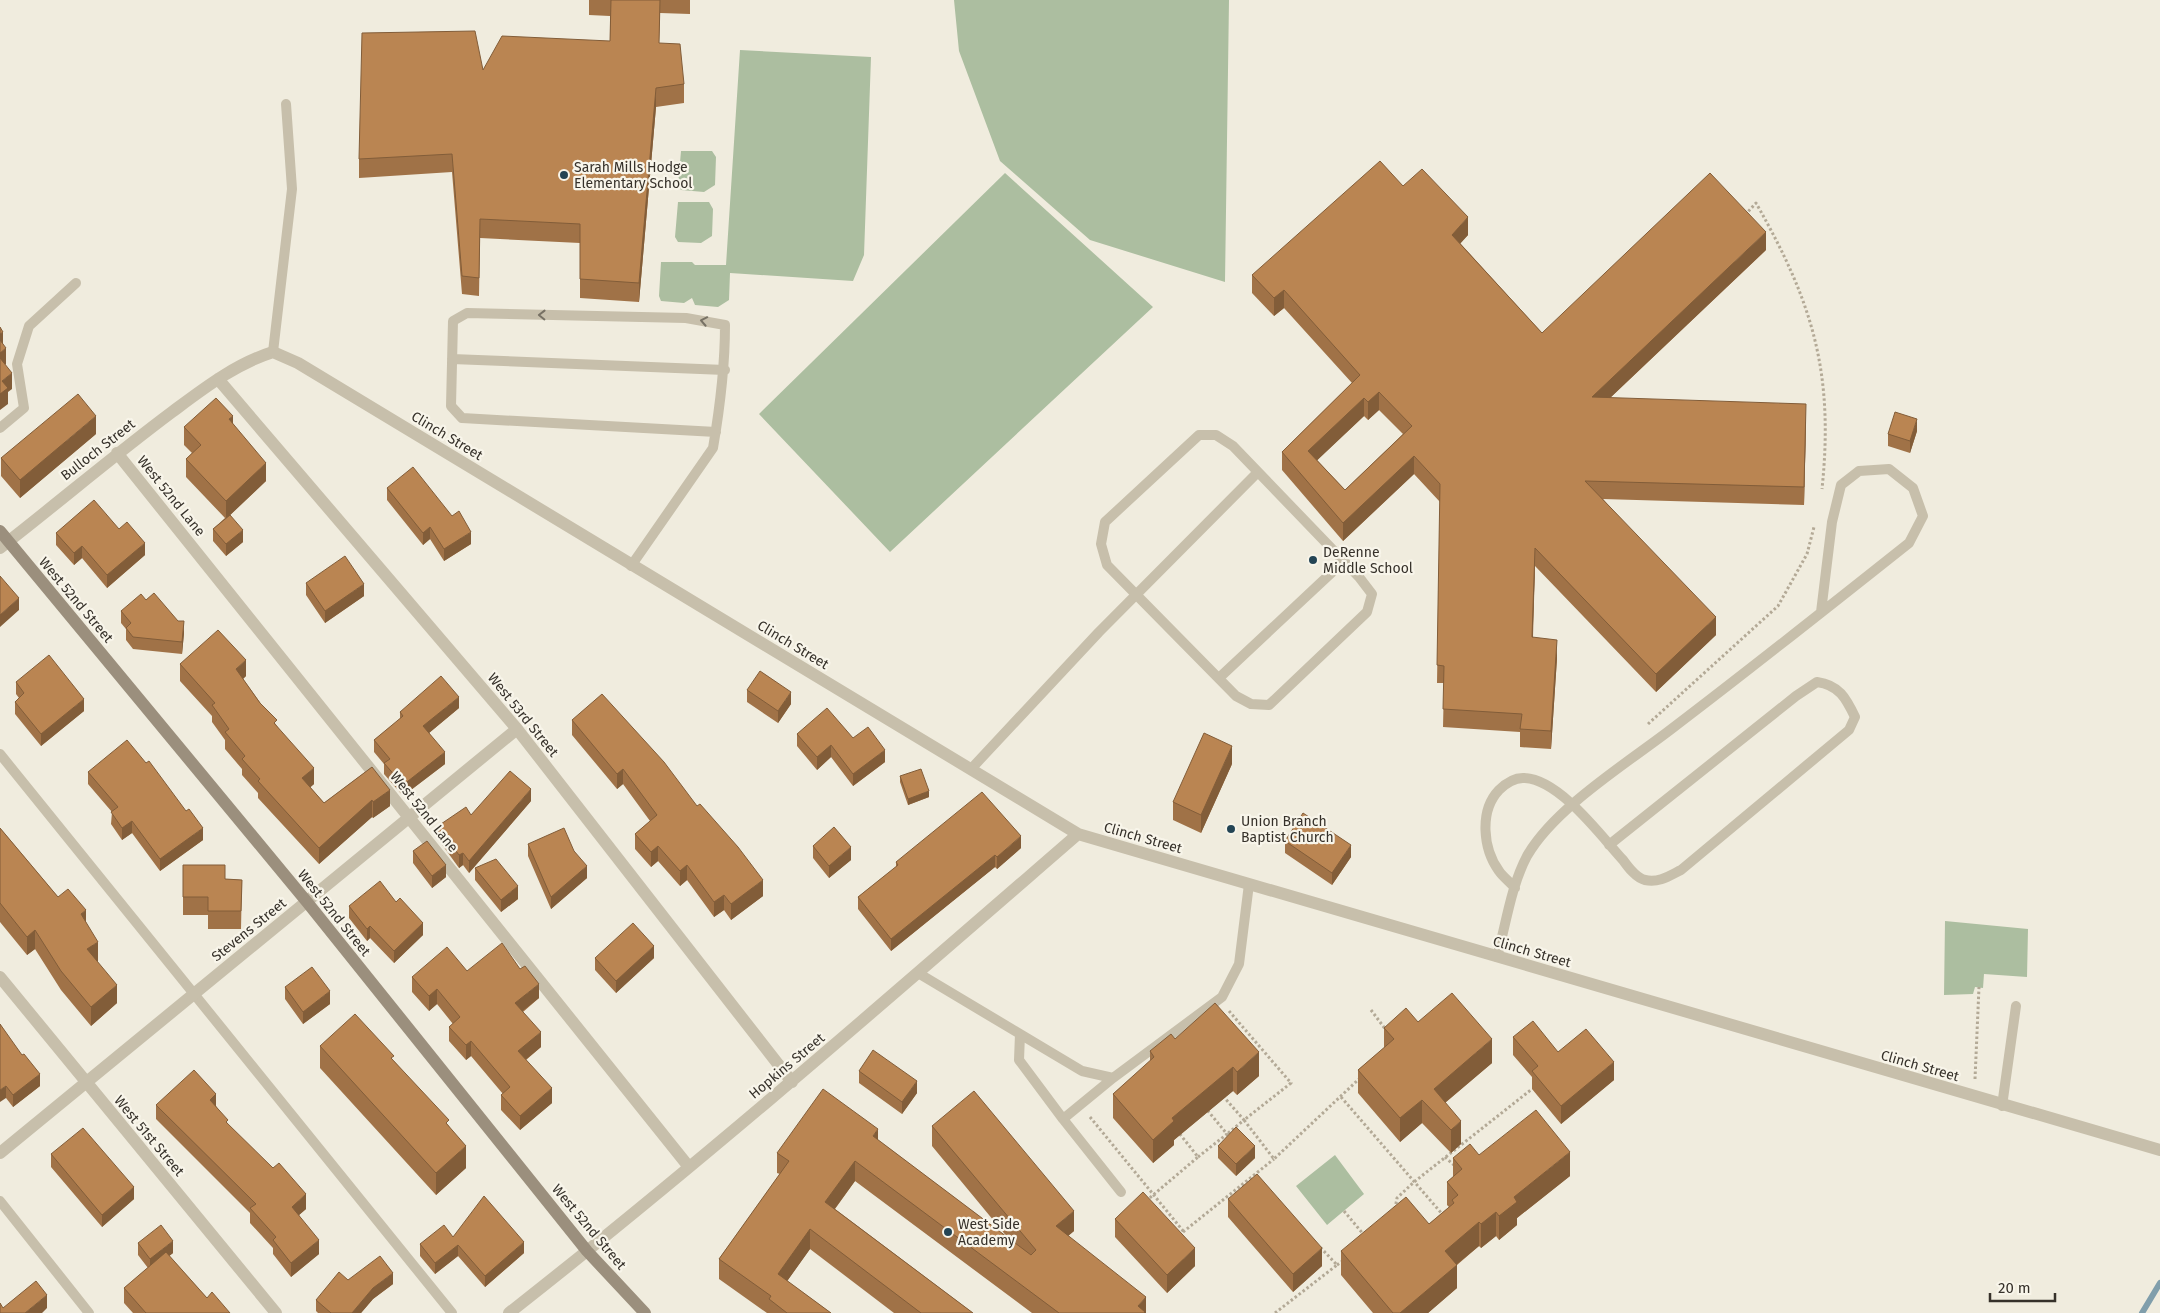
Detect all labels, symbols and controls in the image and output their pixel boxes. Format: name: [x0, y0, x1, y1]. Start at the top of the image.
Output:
place label: Sarah Mills Hodge Elementary School: [574, 159, 692, 192]
marker: Sarah Mills Hodge Elementary School: [558, 169, 570, 181]
one-way arrow: [537, 309, 545, 320]
one-way arrow: [699, 317, 708, 327]
street label: Clinch Street: [408, 408, 487, 465]
street label: Bulloch Street: [57, 415, 139, 484]
street label: West 52nd Lane: [133, 452, 209, 540]
place label: DeRenne Middle School: [1323, 544, 1413, 577]
street label: West 52nd Street: [35, 554, 117, 647]
marker: DeRenne Middle School: [1307, 554, 1319, 566]
street label: Clinch Street: [754, 617, 833, 674]
street label: West 53rd Street: [484, 670, 563, 761]
street label: West 52nd Lane: [386, 768, 462, 856]
place label: Union Branch Baptist Church: [1241, 813, 1334, 846]
street label: Clinch Street: [1102, 819, 1185, 858]
marker: Union Branch Baptist Church: [1225, 823, 1237, 835]
street label: West 52nd Street: [294, 866, 375, 960]
street label: Stevens Street: [208, 894, 290, 965]
street label: Clinch Street: [1491, 933, 1574, 972]
street label: Hopkins Street: [746, 1029, 829, 1103]
street label: Clinch Street: [1879, 1047, 1962, 1086]
street label: West 51st Street: [110, 1092, 188, 1180]
street label: West 52nd Street: [548, 1181, 630, 1274]
place label: West Side Academy: [958, 1216, 1020, 1249]
marker: West Side Academy: [942, 1226, 954, 1238]
scale bar: [1990, 1270, 2055, 1302]
text: 20 m: [1998, 1279, 2031, 1297]

